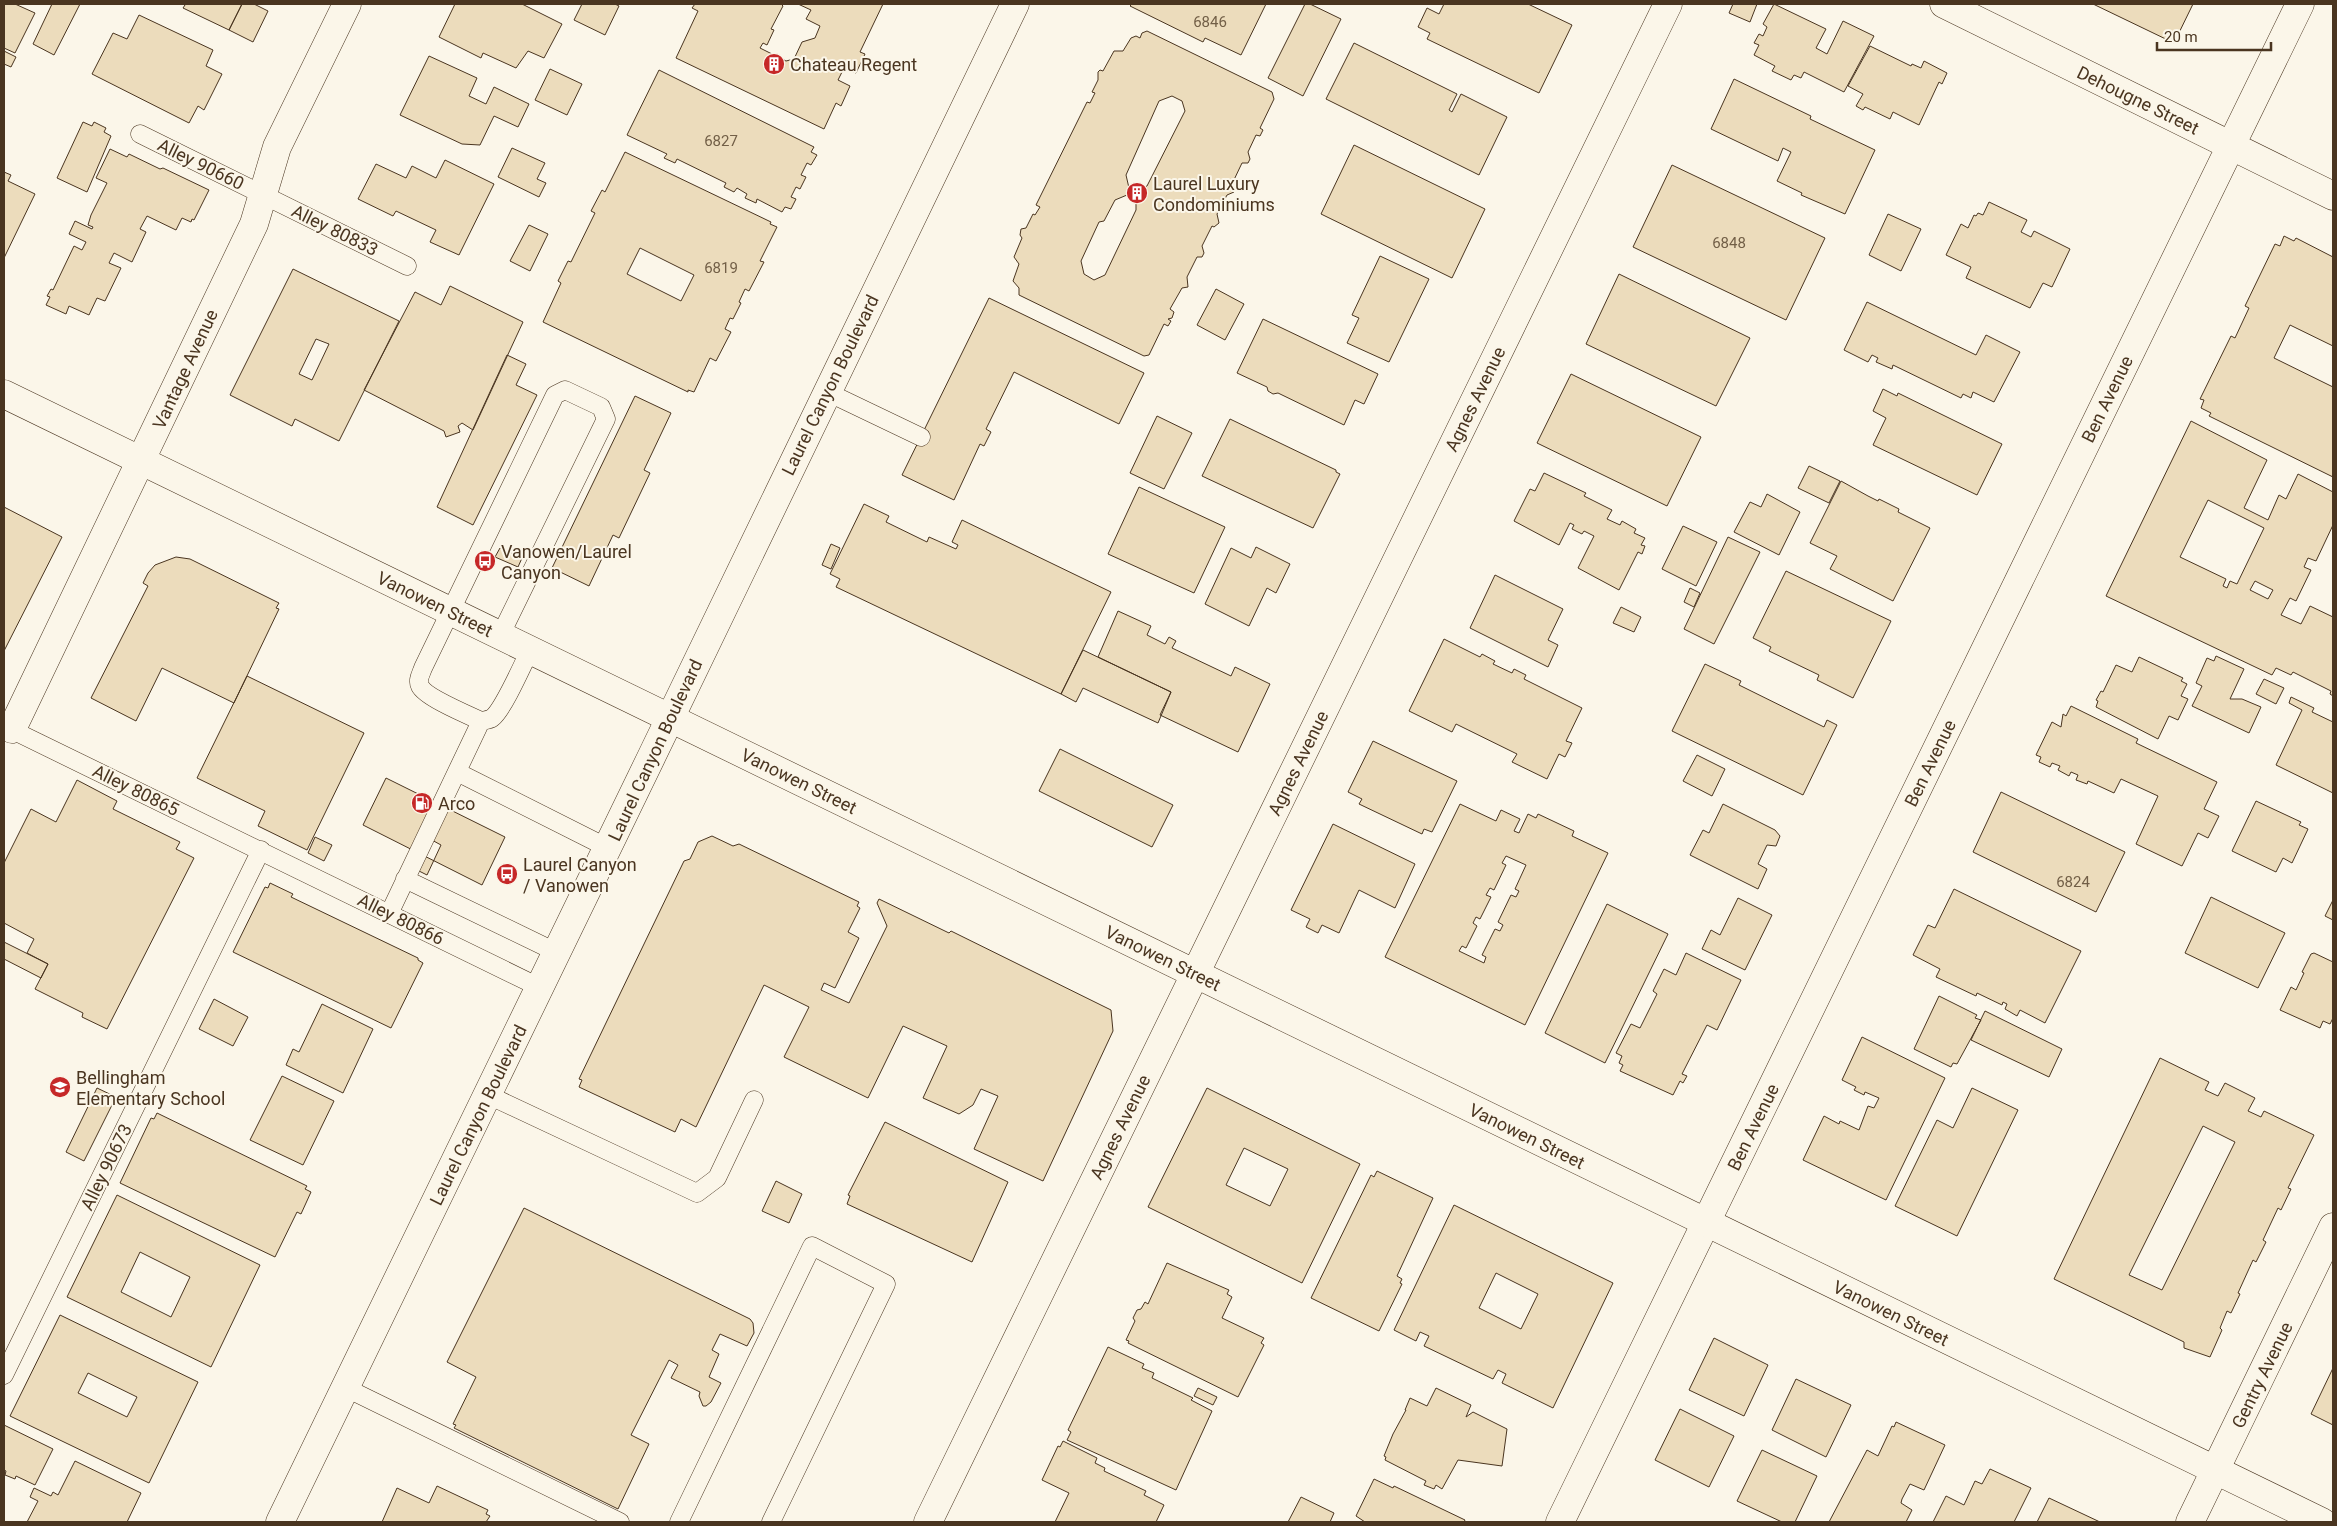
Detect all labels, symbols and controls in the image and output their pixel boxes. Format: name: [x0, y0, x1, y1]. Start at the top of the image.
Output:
house number: 6846: [1193, 13, 1227, 31]
scale bar: [2157, 20, 2271, 52]
text: 20 m: [2164, 28, 2198, 46]
building icon: Chateau Regent: [762, 52, 786, 76]
place label: Chateau Regent: [790, 54, 917, 75]
street label: Dehougne Street: [2074, 61, 2202, 139]
house number: 6827: [704, 132, 738, 150]
street label: Alley 90660: [154, 134, 248, 194]
place label: Laurel Luxury Condominiums: [1153, 173, 1275, 215]
building icon: Laurel Luxury Condominiums: [1125, 181, 1149, 205]
street label: Alley 80833: [288, 200, 382, 260]
house number: 6848: [1712, 234, 1746, 252]
house number: 6819: [704, 259, 738, 277]
street label: Laurel Canyon Boulevard: [777, 291, 883, 479]
street label: Vantage Avenue: [148, 306, 222, 432]
street label: Agnes Avenue: [1441, 343, 1509, 455]
street label: Ben Avenue: [2077, 352, 2137, 446]
place label: Vanowen/Laurel Canyon: [501, 541, 632, 583]
bus stop icon: Vanowen/Laurel Canyon: [473, 549, 497, 573]
street label: Vanowen Street: [374, 567, 496, 641]
street label: Laurel Canyon Boulevard: [604, 656, 706, 844]
street label: Agnes Avenue: [1264, 707, 1332, 819]
street label: Ben Avenue: [1900, 716, 1960, 810]
street label: Vanowen Street: [738, 744, 860, 818]
street label: Alley 80865: [89, 760, 183, 820]
fuel station icon: Arco: [410, 791, 434, 815]
place label: Arco: [438, 793, 475, 814]
place label: Laurel Canyon / Vanowen: [523, 854, 637, 896]
bus stop icon: Laurel Canyon / Vanowen: [495, 862, 519, 886]
house number: 6824: [2056, 873, 2090, 891]
street label: Alley 80866: [354, 889, 448, 949]
street label: Vanowen Street: [1102, 921, 1224, 995]
street label: Laurel Canyon Boulevard: [425, 1021, 531, 1209]
place label: Bellingham Elementary School: [76, 1067, 225, 1109]
street label: Agnes Avenue: [1086, 1071, 1154, 1183]
school or university icon: Bellingham Elementary School: [48, 1075, 72, 1099]
street label: Ben Avenue: [1723, 1080, 1783, 1174]
street label: Vanowen Street: [1466, 1099, 1588, 1173]
street label: Alley 90673: [76, 1120, 136, 1214]
street label: Vanowen Street: [1830, 1276, 1952, 1350]
street label: Gentry Avenue: [2227, 1318, 2297, 1432]

